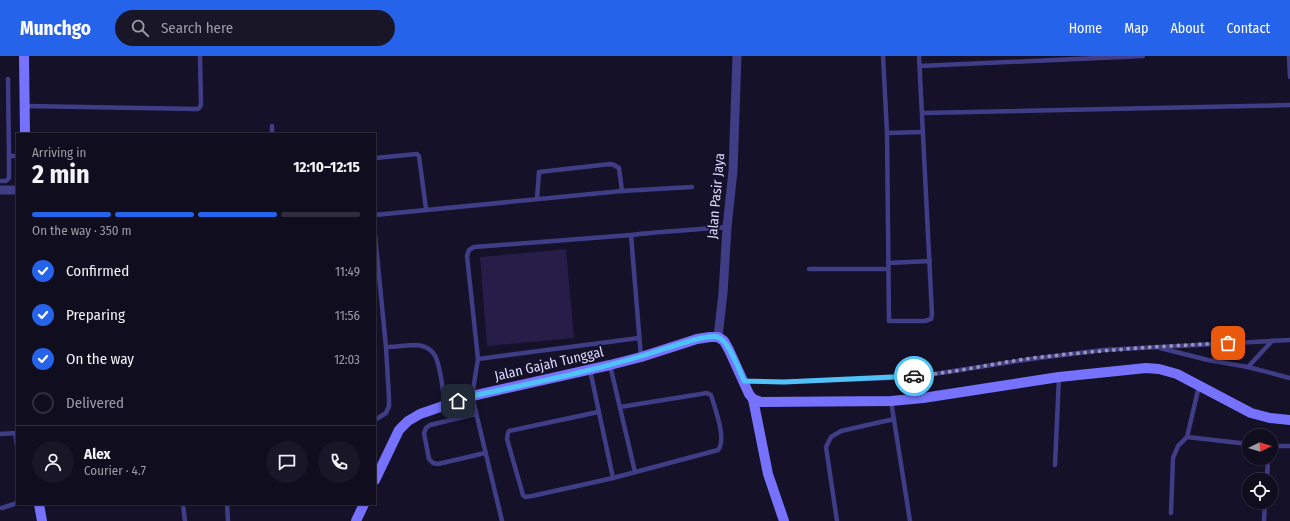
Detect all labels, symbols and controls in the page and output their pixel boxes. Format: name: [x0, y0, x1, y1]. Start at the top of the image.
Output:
search box: [115, 10, 395, 46]
text: Munchgo: [20, 17, 91, 40]
icon: search: [129, 17, 151, 39]
text: Search here: [161, 19, 233, 37]
text: Home: [1069, 20, 1102, 37]
text: Map: [1124, 20, 1148, 37]
text: About: [1170, 20, 1205, 37]
text: Contact: [1227, 20, 1270, 37]
text: Arriving in: [32, 145, 86, 160]
street label: Jalan Pasir Jaya: [704, 152, 728, 240]
text: 12:10–12:15: [293, 158, 360, 176]
text: 2 min: [32, 159, 90, 190]
text: On the way · 350 m: [32, 223, 132, 238]
icon: check: [32, 260, 54, 282]
text: Confirmed: [66, 262, 129, 280]
text: 11:49: [335, 264, 360, 279]
icon: check: [32, 304, 54, 326]
text: Preparing: [66, 306, 125, 324]
text: 11:56: [335, 308, 360, 323]
pin: [1211, 326, 1245, 360]
icon: bag: [1217, 332, 1239, 354]
street label: Jalan Gajah Tunggal: [493, 343, 605, 385]
icon: check: [32, 348, 54, 370]
text: On the way: [66, 350, 134, 368]
text: 12:03: [334, 352, 360, 367]
courier: [894, 356, 934, 396]
icon: car: [903, 365, 925, 387]
pin: [441, 384, 475, 418]
icon: home: [447, 390, 469, 412]
text: Delivered: [66, 394, 124, 412]
north arrow: [1242, 429, 1278, 465]
map controls: [1242, 429, 1278, 509]
button: person: [32, 441, 74, 483]
button: chat: [266, 441, 308, 483]
button: phone: [318, 441, 360, 483]
text: Alex: [84, 445, 111, 463]
text: Courier · 4.7: [84, 463, 146, 478]
button: locate: [1242, 473, 1278, 509]

